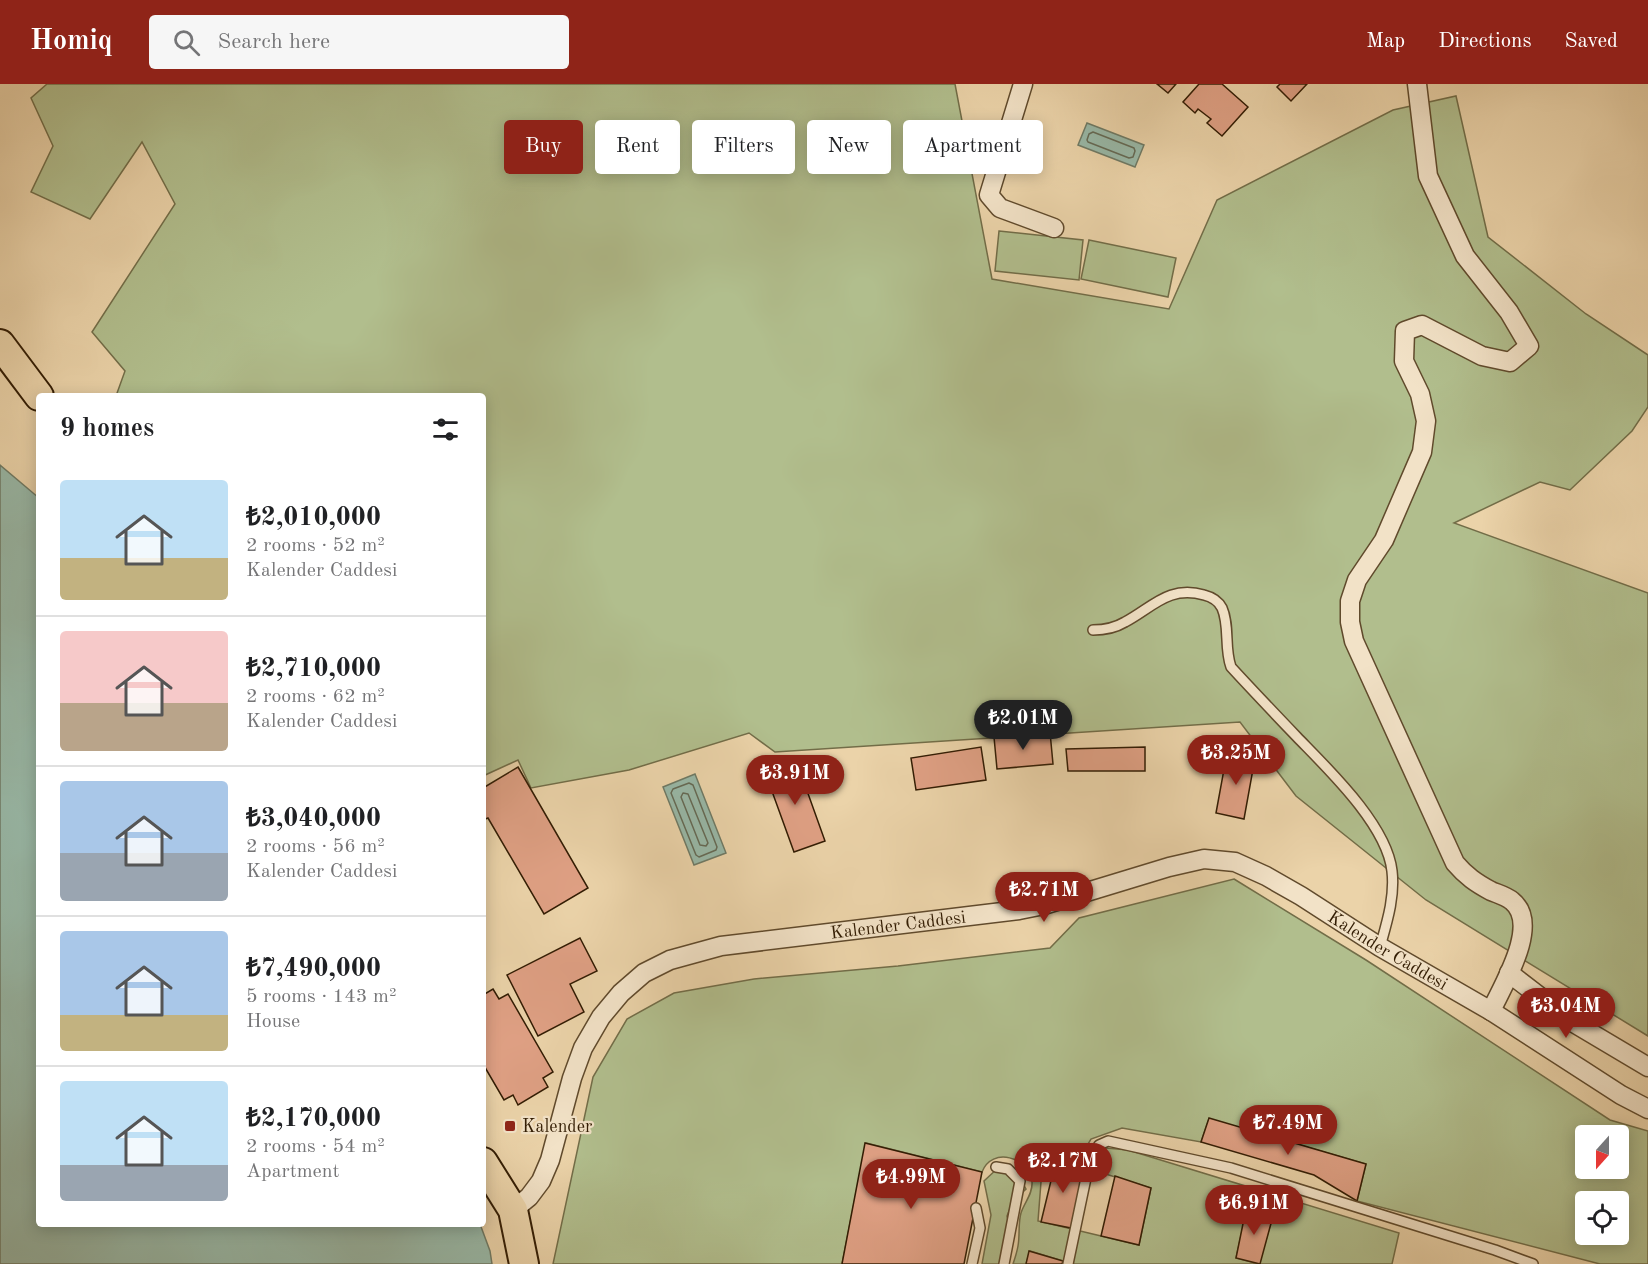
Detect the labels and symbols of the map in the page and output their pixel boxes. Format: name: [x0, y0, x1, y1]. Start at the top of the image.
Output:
pin: ₺2.01M: [974, 700, 1072, 751]
pin: ₺3.25M: [1187, 735, 1285, 786]
pin: ₺3.91M: [746, 755, 844, 806]
pin: ₺2.71M: [995, 872, 1093, 923]
street label: Kalender Caddesi: [1324, 908, 1450, 994]
street label: Kalender Caddesi: [829, 909, 967, 943]
pin: ₺3.04M: [1517, 988, 1615, 1039]
pin: ₺7.49M: [1239, 1105, 1337, 1156]
place label: Kalender: [522, 1118, 593, 1136]
marker: Kalender: [503, 1119, 517, 1133]
north arrow: [1575, 1125, 1629, 1179]
pin: ₺2.17M: [1014, 1143, 1112, 1194]
pin: ₺4.99M: [862, 1159, 960, 1210]
pin: ₺6.91M: [1205, 1185, 1303, 1236]

